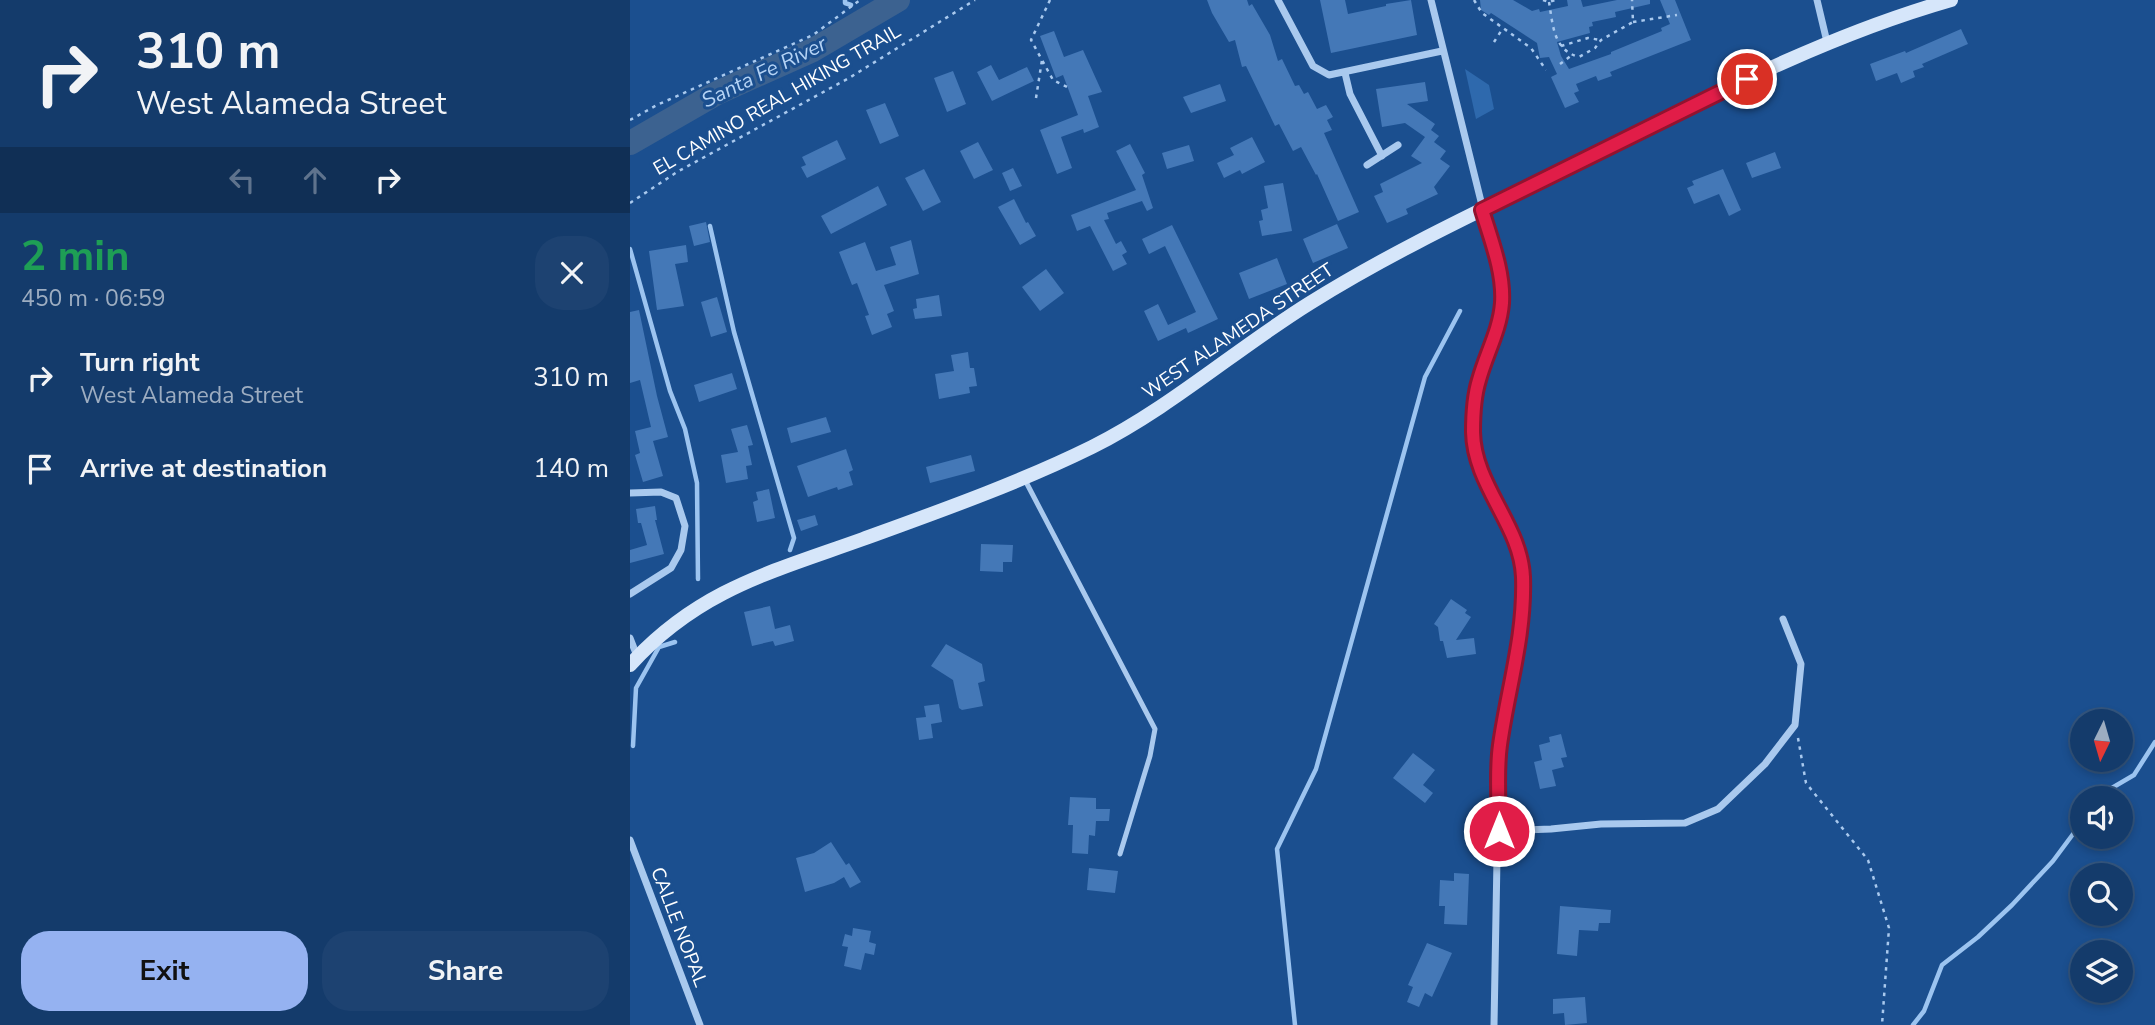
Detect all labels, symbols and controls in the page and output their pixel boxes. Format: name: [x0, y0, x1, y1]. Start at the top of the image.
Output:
text: 310 m: [136, 18, 280, 85]
street label: EL CAMINO REAL HIKING TRAIL: [649, 18, 906, 182]
icon: right: [21, 28, 112, 119]
water label: Santa Fe River: [697, 29, 832, 114]
pin: [1717, 49, 1777, 109]
icon: arrive: [1728, 60, 1766, 98]
text: West Alameda Street: [136, 82, 446, 125]
icon: left: [223, 161, 261, 199]
icon: ahead: [296, 161, 334, 199]
icon: right: [369, 161, 407, 199]
text: 2 min: [21, 228, 130, 285]
button: close: [535, 236, 609, 310]
street label: WEST ALAMEDA STREET: [1137, 257, 1339, 405]
text: 450 m · 06:59: [21, 283, 166, 314]
text: Turn right: [80, 345, 199, 380]
icon: right: [21, 359, 59, 397]
text: 310 m: [533, 360, 609, 395]
text: West Alameda Street: [80, 380, 303, 411]
icon: arrive: [21, 450, 59, 488]
text: Arrive at destination: [80, 451, 327, 486]
text: 140 m: [533, 451, 609, 486]
north arrow: [2070, 709, 2133, 772]
map controls: [2070, 709, 2133, 1003]
button: sound: [2070, 786, 2133, 849]
position arrow: [1462, 794, 1536, 868]
street label: CALLE NOPAL: [644, 863, 714, 991]
button: search: [2070, 863, 2133, 926]
button: Exit: [21, 931, 308, 1011]
button: Share: [322, 931, 609, 1011]
button: layers: [2070, 940, 2133, 1003]

